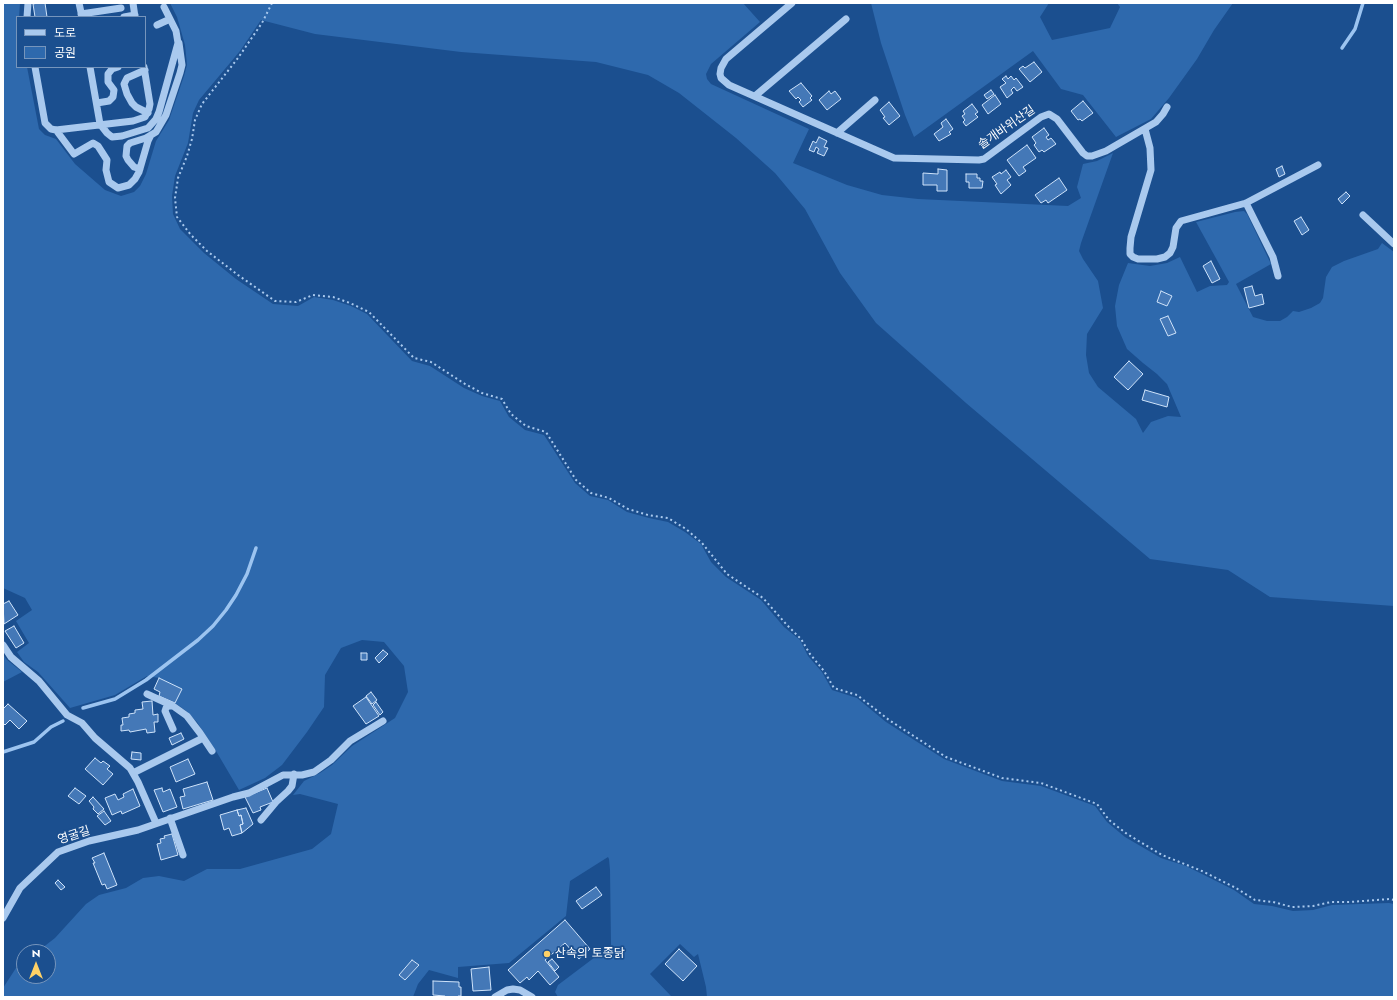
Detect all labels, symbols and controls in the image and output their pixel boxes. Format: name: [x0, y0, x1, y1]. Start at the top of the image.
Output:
legend: [16, 16, 146, 68]
text: 도로: [54, 24, 76, 42]
text: 공원: [54, 44, 76, 62]
street label: 솔개바위산길: [976, 103, 1038, 153]
street label: 영굴길: [56, 824, 92, 848]
north arrow: [16, 944, 56, 984]
text: N: [32, 945, 40, 961]
place label: 산속의 토종닭: [555, 947, 625, 961]
marker: 산속의 토종닭: [542, 949, 552, 959]

